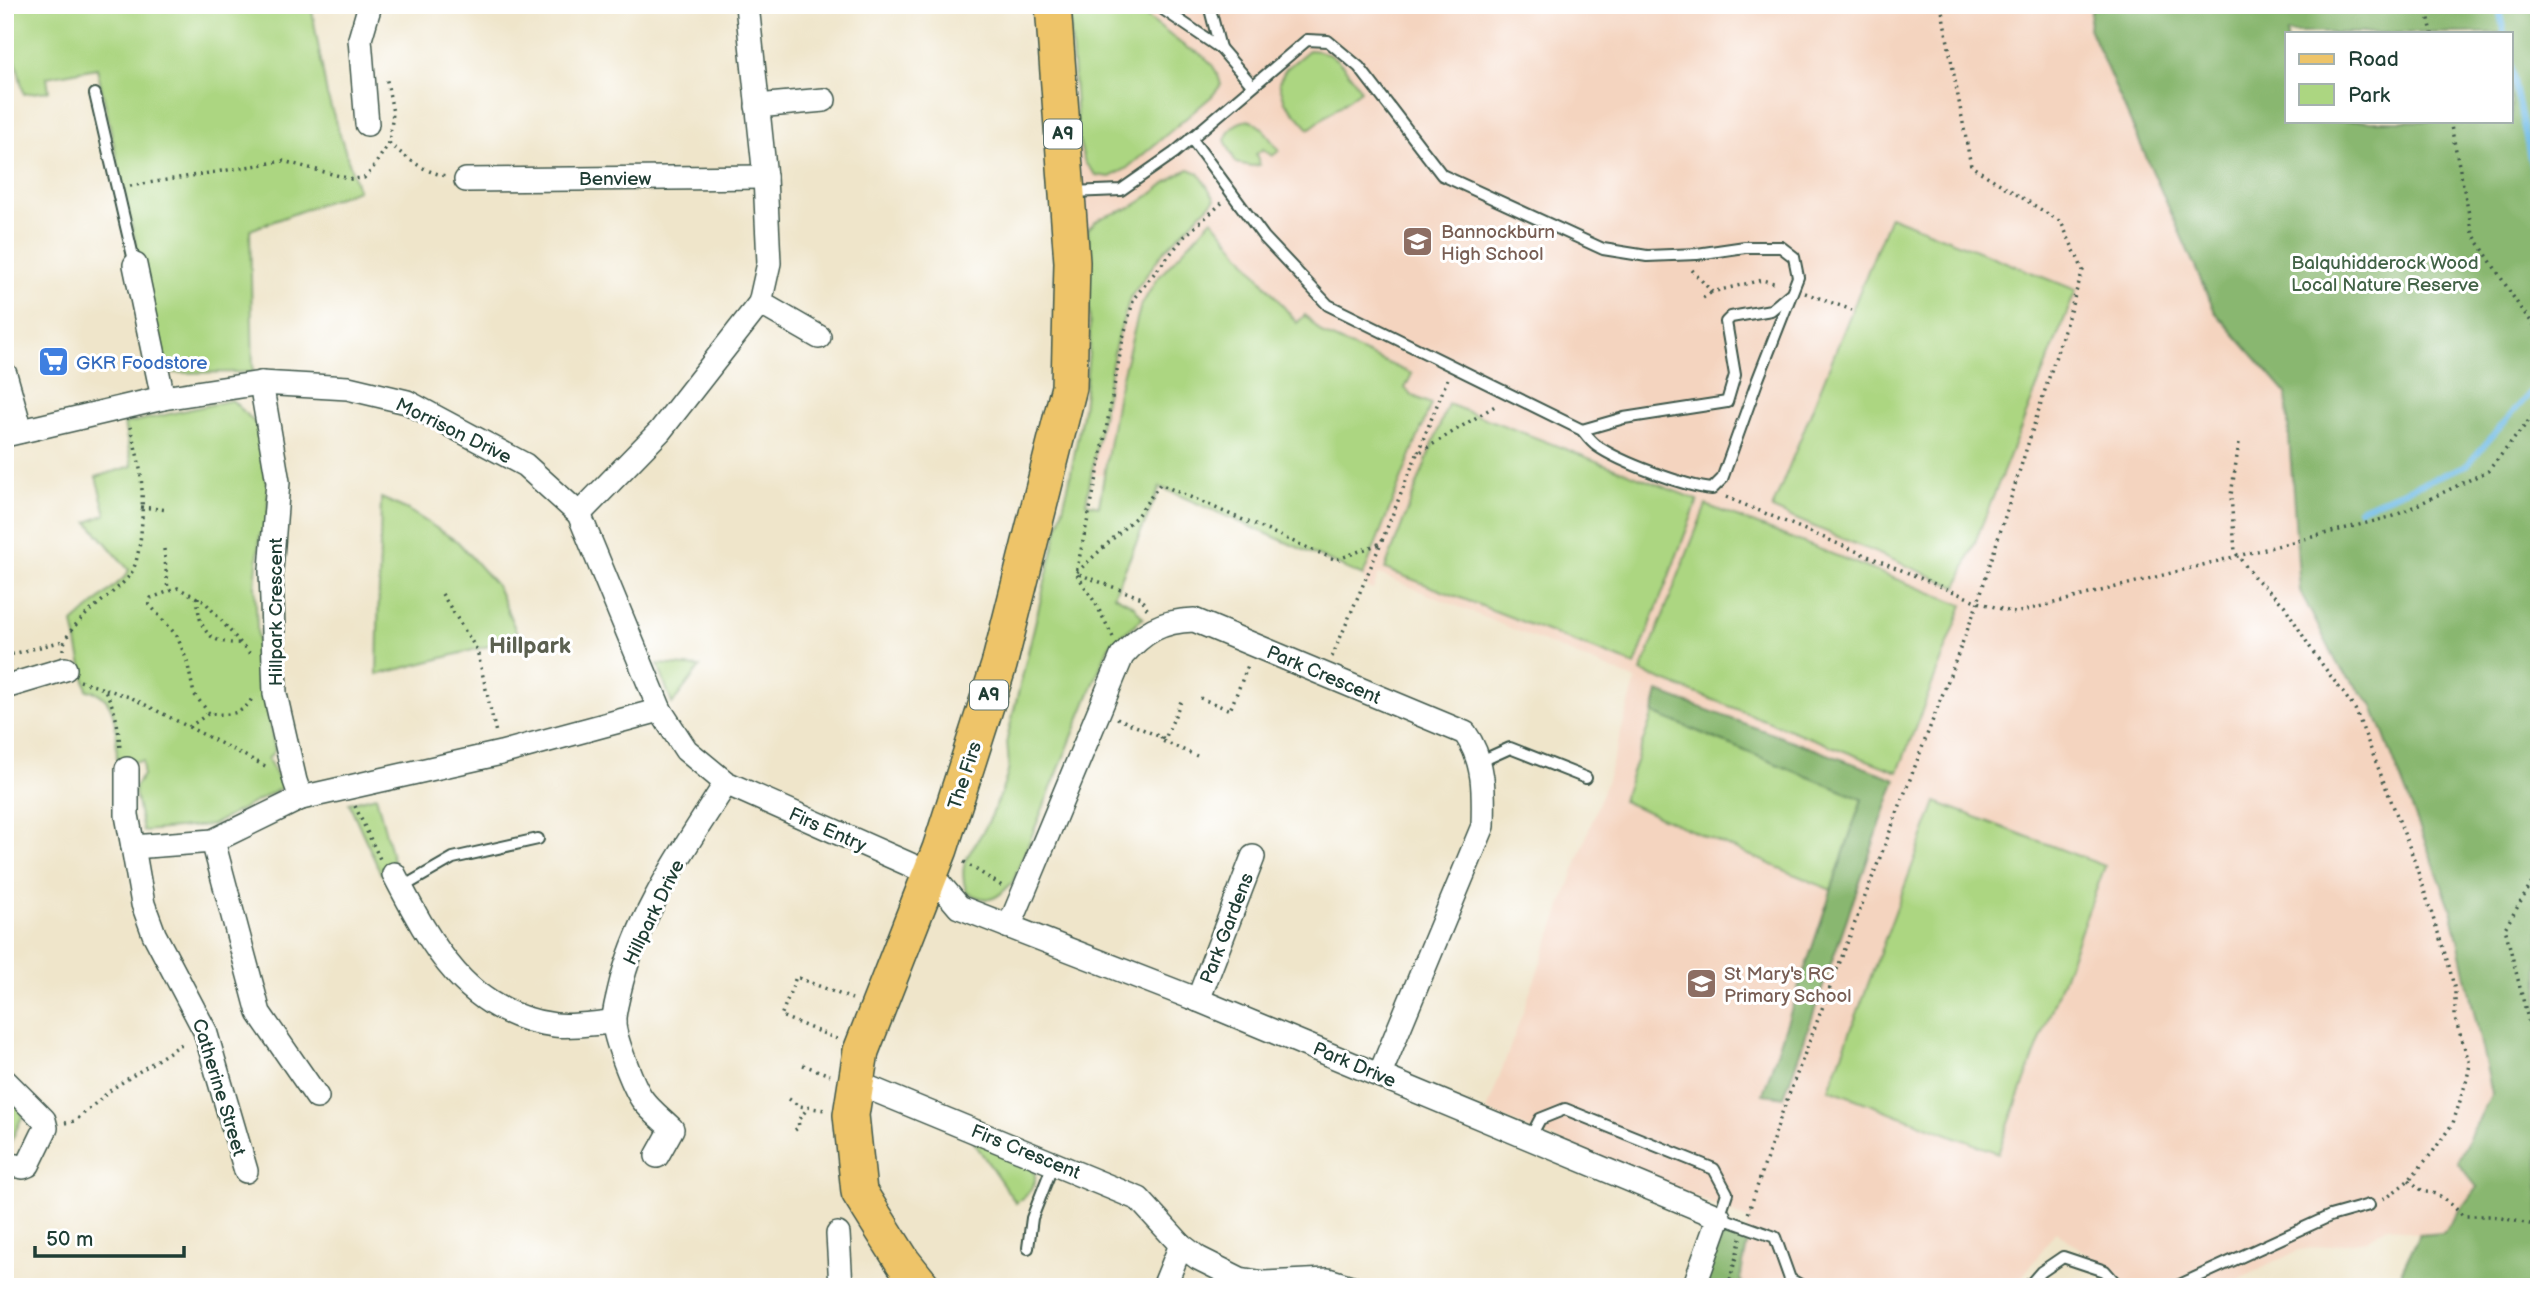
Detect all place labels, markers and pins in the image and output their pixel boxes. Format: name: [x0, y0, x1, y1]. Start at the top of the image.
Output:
place label: Bannockburn High School: [1441, 221, 1555, 266]
school or university icon: Bannockburn High School: [1401, 225, 1435, 259]
supermarket icon: GKR Foodstore: [36, 345, 70, 379]
place label: GKR Foodstore: [76, 352, 208, 375]
place label: St Mary's RC Primary School: [1724, 963, 1852, 1008]
school or university icon: St Mary's RC Primary School: [1684, 967, 1718, 1001]

